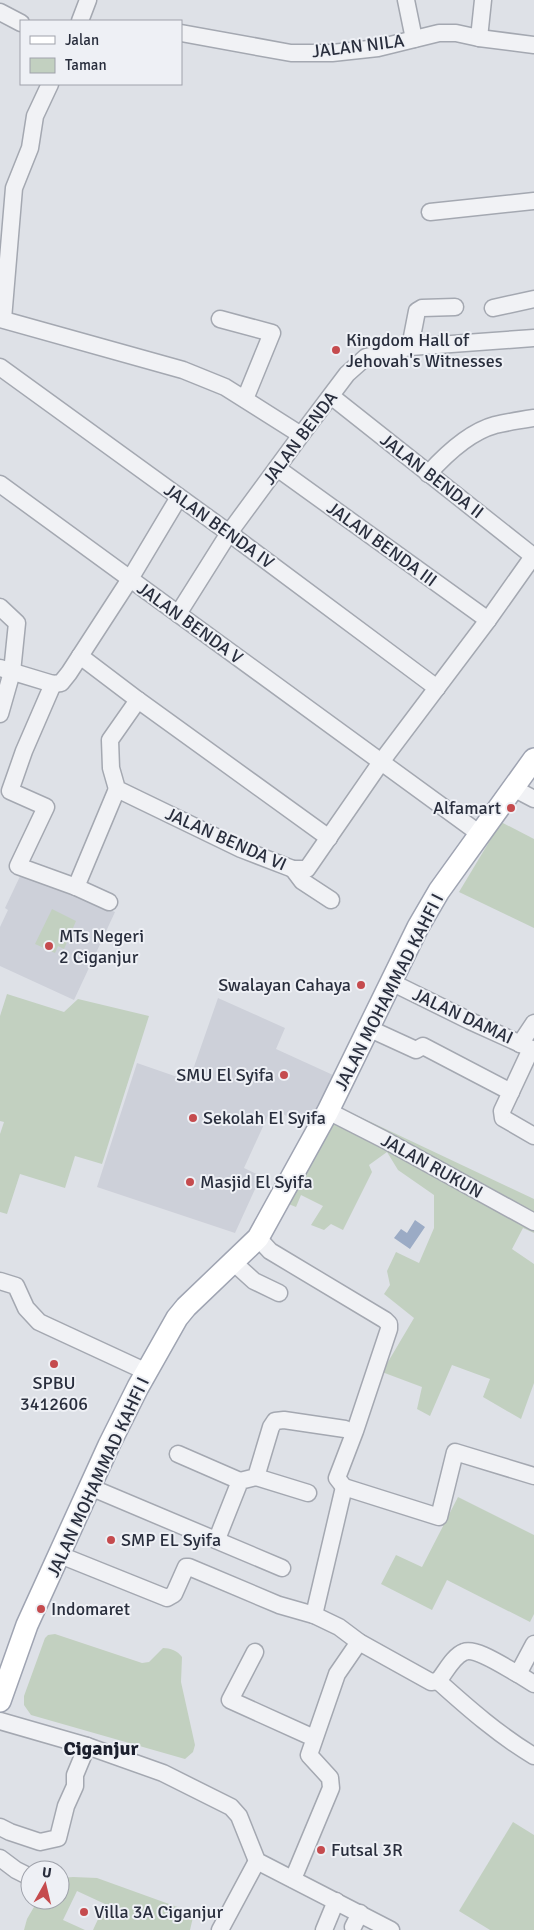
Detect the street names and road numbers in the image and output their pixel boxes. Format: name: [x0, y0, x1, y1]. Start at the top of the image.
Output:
street label: JALAN NILA: [311, 29, 405, 63]
street label: JALAN BENDA: [258, 387, 342, 489]
street label: JALAN BENDA II: [376, 429, 488, 523]
street label: JALAN BENDA IV: [160, 479, 279, 574]
street label: JALAN BENDA III: [323, 497, 441, 591]
street label: JALAN BENDA V: [133, 577, 248, 669]
street label: JALAN BENDA VI: [162, 802, 290, 876]
street label: JALAN MOHAMMAD KAHFI I: [330, 890, 448, 1094]
street label: JALAN DAMAI: [409, 983, 517, 1049]
street label: JALAN RUKUN: [377, 1129, 487, 1203]
street label: JALAN MOHAMMAD KAHFI I: [42, 1373, 154, 1581]

